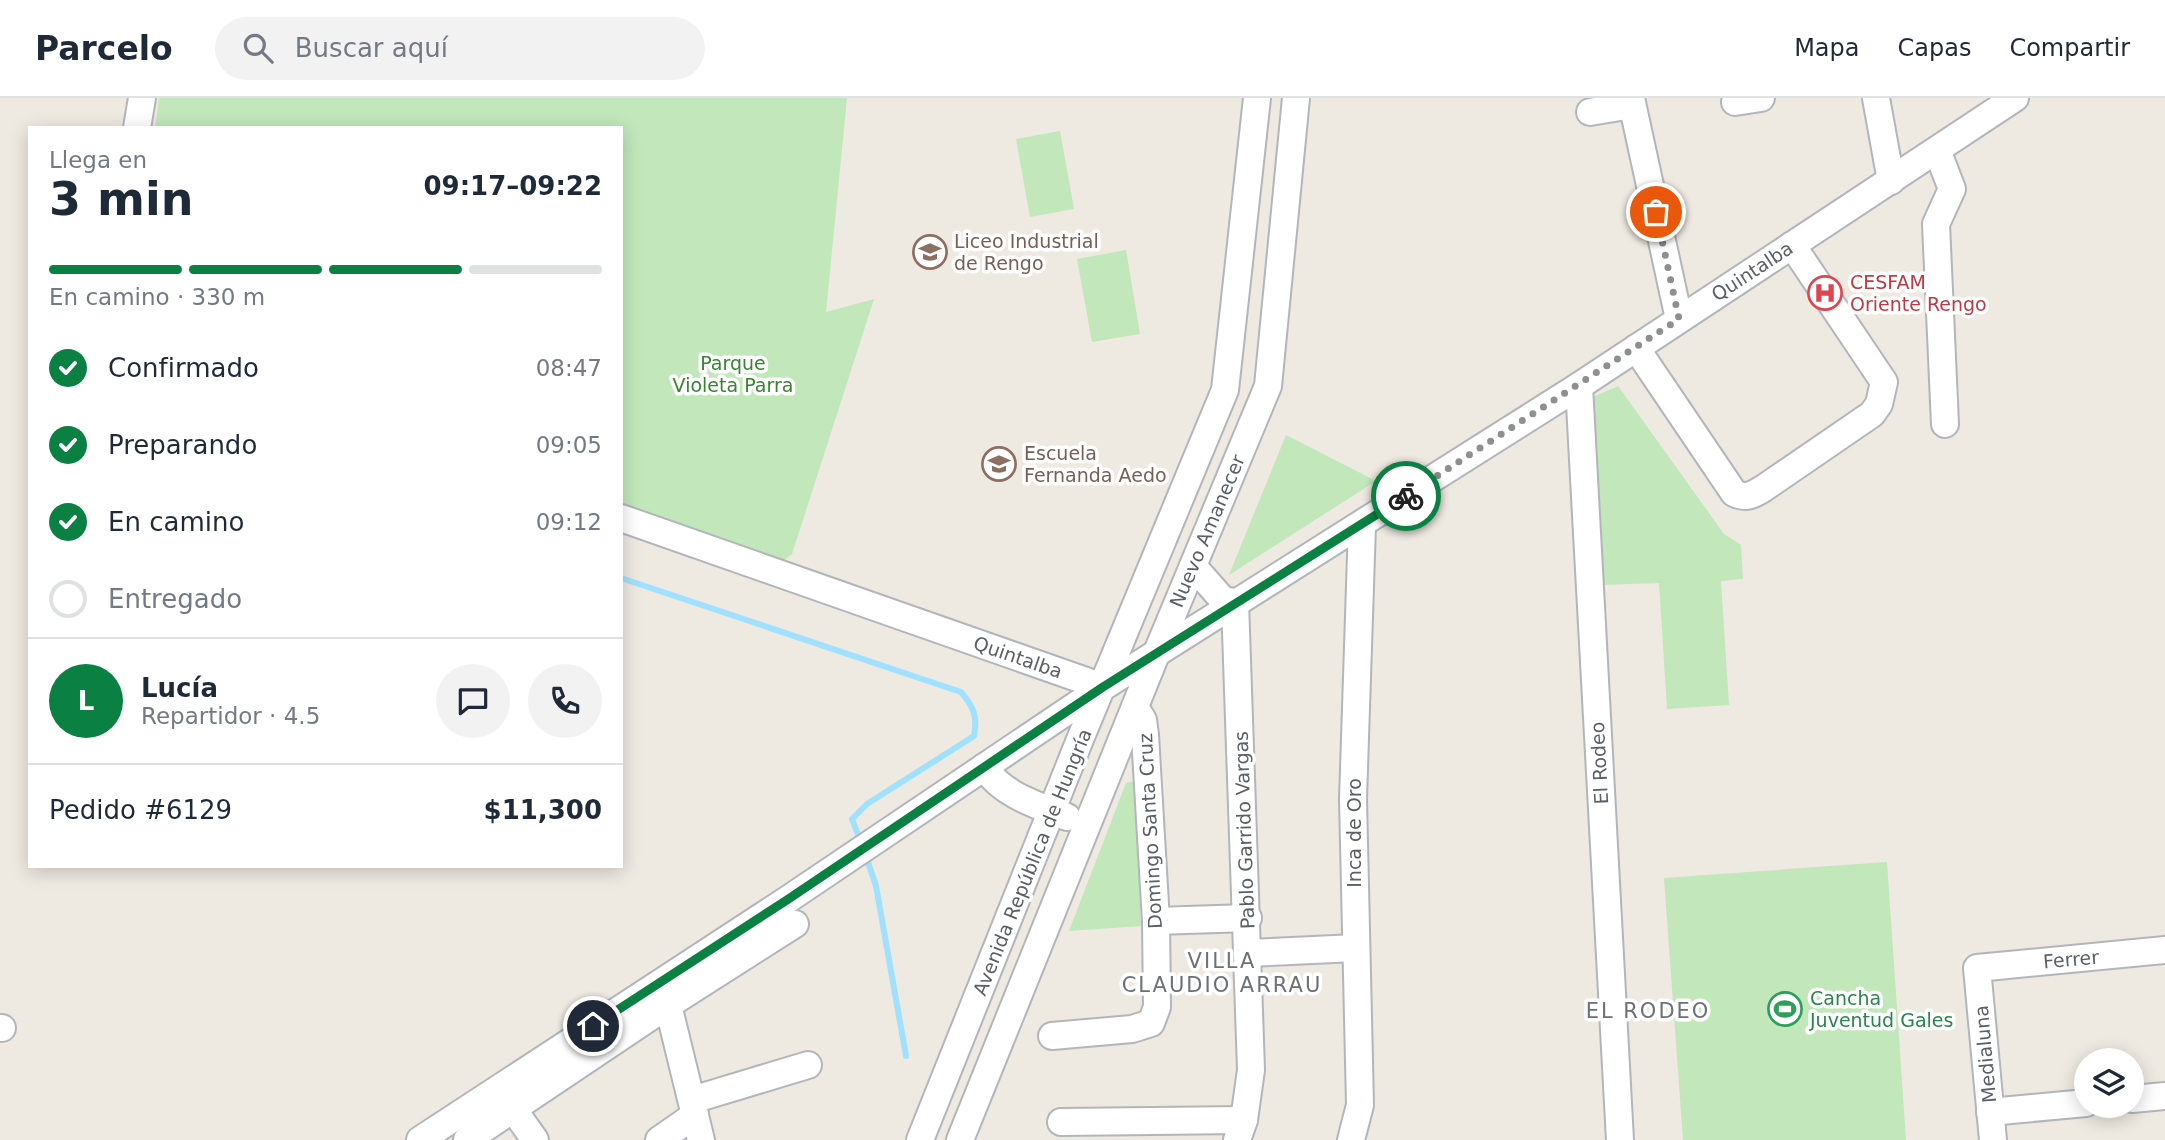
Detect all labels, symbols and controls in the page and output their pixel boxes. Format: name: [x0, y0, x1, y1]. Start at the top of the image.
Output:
search box: [215, 17, 705, 80]
text: Parcelo: [35, 29, 173, 68]
icon: search: [239, 29, 277, 67]
text: Buscar aquí: [295, 33, 448, 63]
text: Mapa: [1794, 34, 1860, 62]
text: Capas: [1898, 34, 1971, 62]
text: Compartir: [2009, 34, 2130, 62]
text: Llega en: [49, 147, 147, 173]
text: 09:17–09:22: [423, 171, 602, 201]
text: 3 min: [49, 172, 193, 226]
pin: [1626, 182, 1686, 242]
icon: bag: [1637, 193, 1675, 231]
place label: Liceo Industrial de Rengo: [954, 230, 1099, 274]
school or university icon: Liceo Industrial de Rengo: [911, 233, 949, 271]
street label: Quintalba: [1707, 237, 1797, 305]
place label: CESFAM Oriente Rengo: [1850, 271, 1987, 315]
hospital icon: CESFAM Oriente Rengo: [1806, 274, 1844, 312]
text: En camino · 330 m: [49, 284, 265, 310]
icon: check: [49, 349, 87, 387]
park label: Parque Violeta Parra: [673, 352, 793, 396]
text: Confirmado: [108, 353, 259, 383]
text: 08:47: [536, 355, 602, 381]
icon: check: [49, 426, 87, 464]
text: Preparando: [108, 430, 257, 460]
text: 09:05: [536, 432, 602, 458]
place label: Escuela Fernanda Aedo: [1024, 442, 1167, 486]
school or university icon: Escuela Fernanda Aedo: [980, 445, 1018, 483]
street label: Nuevo Amanecer: [1165, 451, 1249, 611]
courier: [1371, 461, 1441, 531]
icon: bike: [1387, 477, 1425, 515]
icon: check: [49, 503, 87, 541]
text: En camino: [108, 507, 244, 537]
text: 09:12: [536, 509, 602, 535]
text: Entregado: [108, 584, 242, 614]
street label: Quintalba: [971, 632, 1065, 682]
button: chat: [436, 664, 510, 738]
button: phone: [528, 664, 602, 738]
text: Lucía: [141, 673, 218, 703]
text: L: [78, 686, 94, 716]
text: Repartidor · 4.5: [141, 703, 320, 729]
street label: El Rodeo: [1586, 721, 1612, 805]
street label: Avenida República de Hungría: [968, 725, 1096, 999]
street label: Pablo Garrido Vargas: [1230, 731, 1258, 929]
street label: Domingo Santa Cruz: [1134, 733, 1166, 929]
street label: Inca de Oro: [1343, 778, 1365, 888]
text: Pedido #6129: [49, 795, 232, 825]
text: $11,300: [484, 795, 602, 825]
street label: Ferrer: [2042, 946, 2100, 972]
district label: VILLA CLAUDIO ARRAU: [1122, 949, 1322, 997]
place label: Cancha Juventud Gales: [1809, 987, 1953, 1031]
sports icon: Cancha Juventud Gales: [1766, 990, 1804, 1028]
pin: [563, 996, 623, 1056]
district label: EL RODEO: [1586, 999, 1710, 1023]
street label: Medialuna: [1970, 1004, 2000, 1104]
icon: home: [574, 1007, 612, 1045]
map controls: [2074, 1048, 2144, 1118]
button: layers: [2074, 1048, 2144, 1118]

